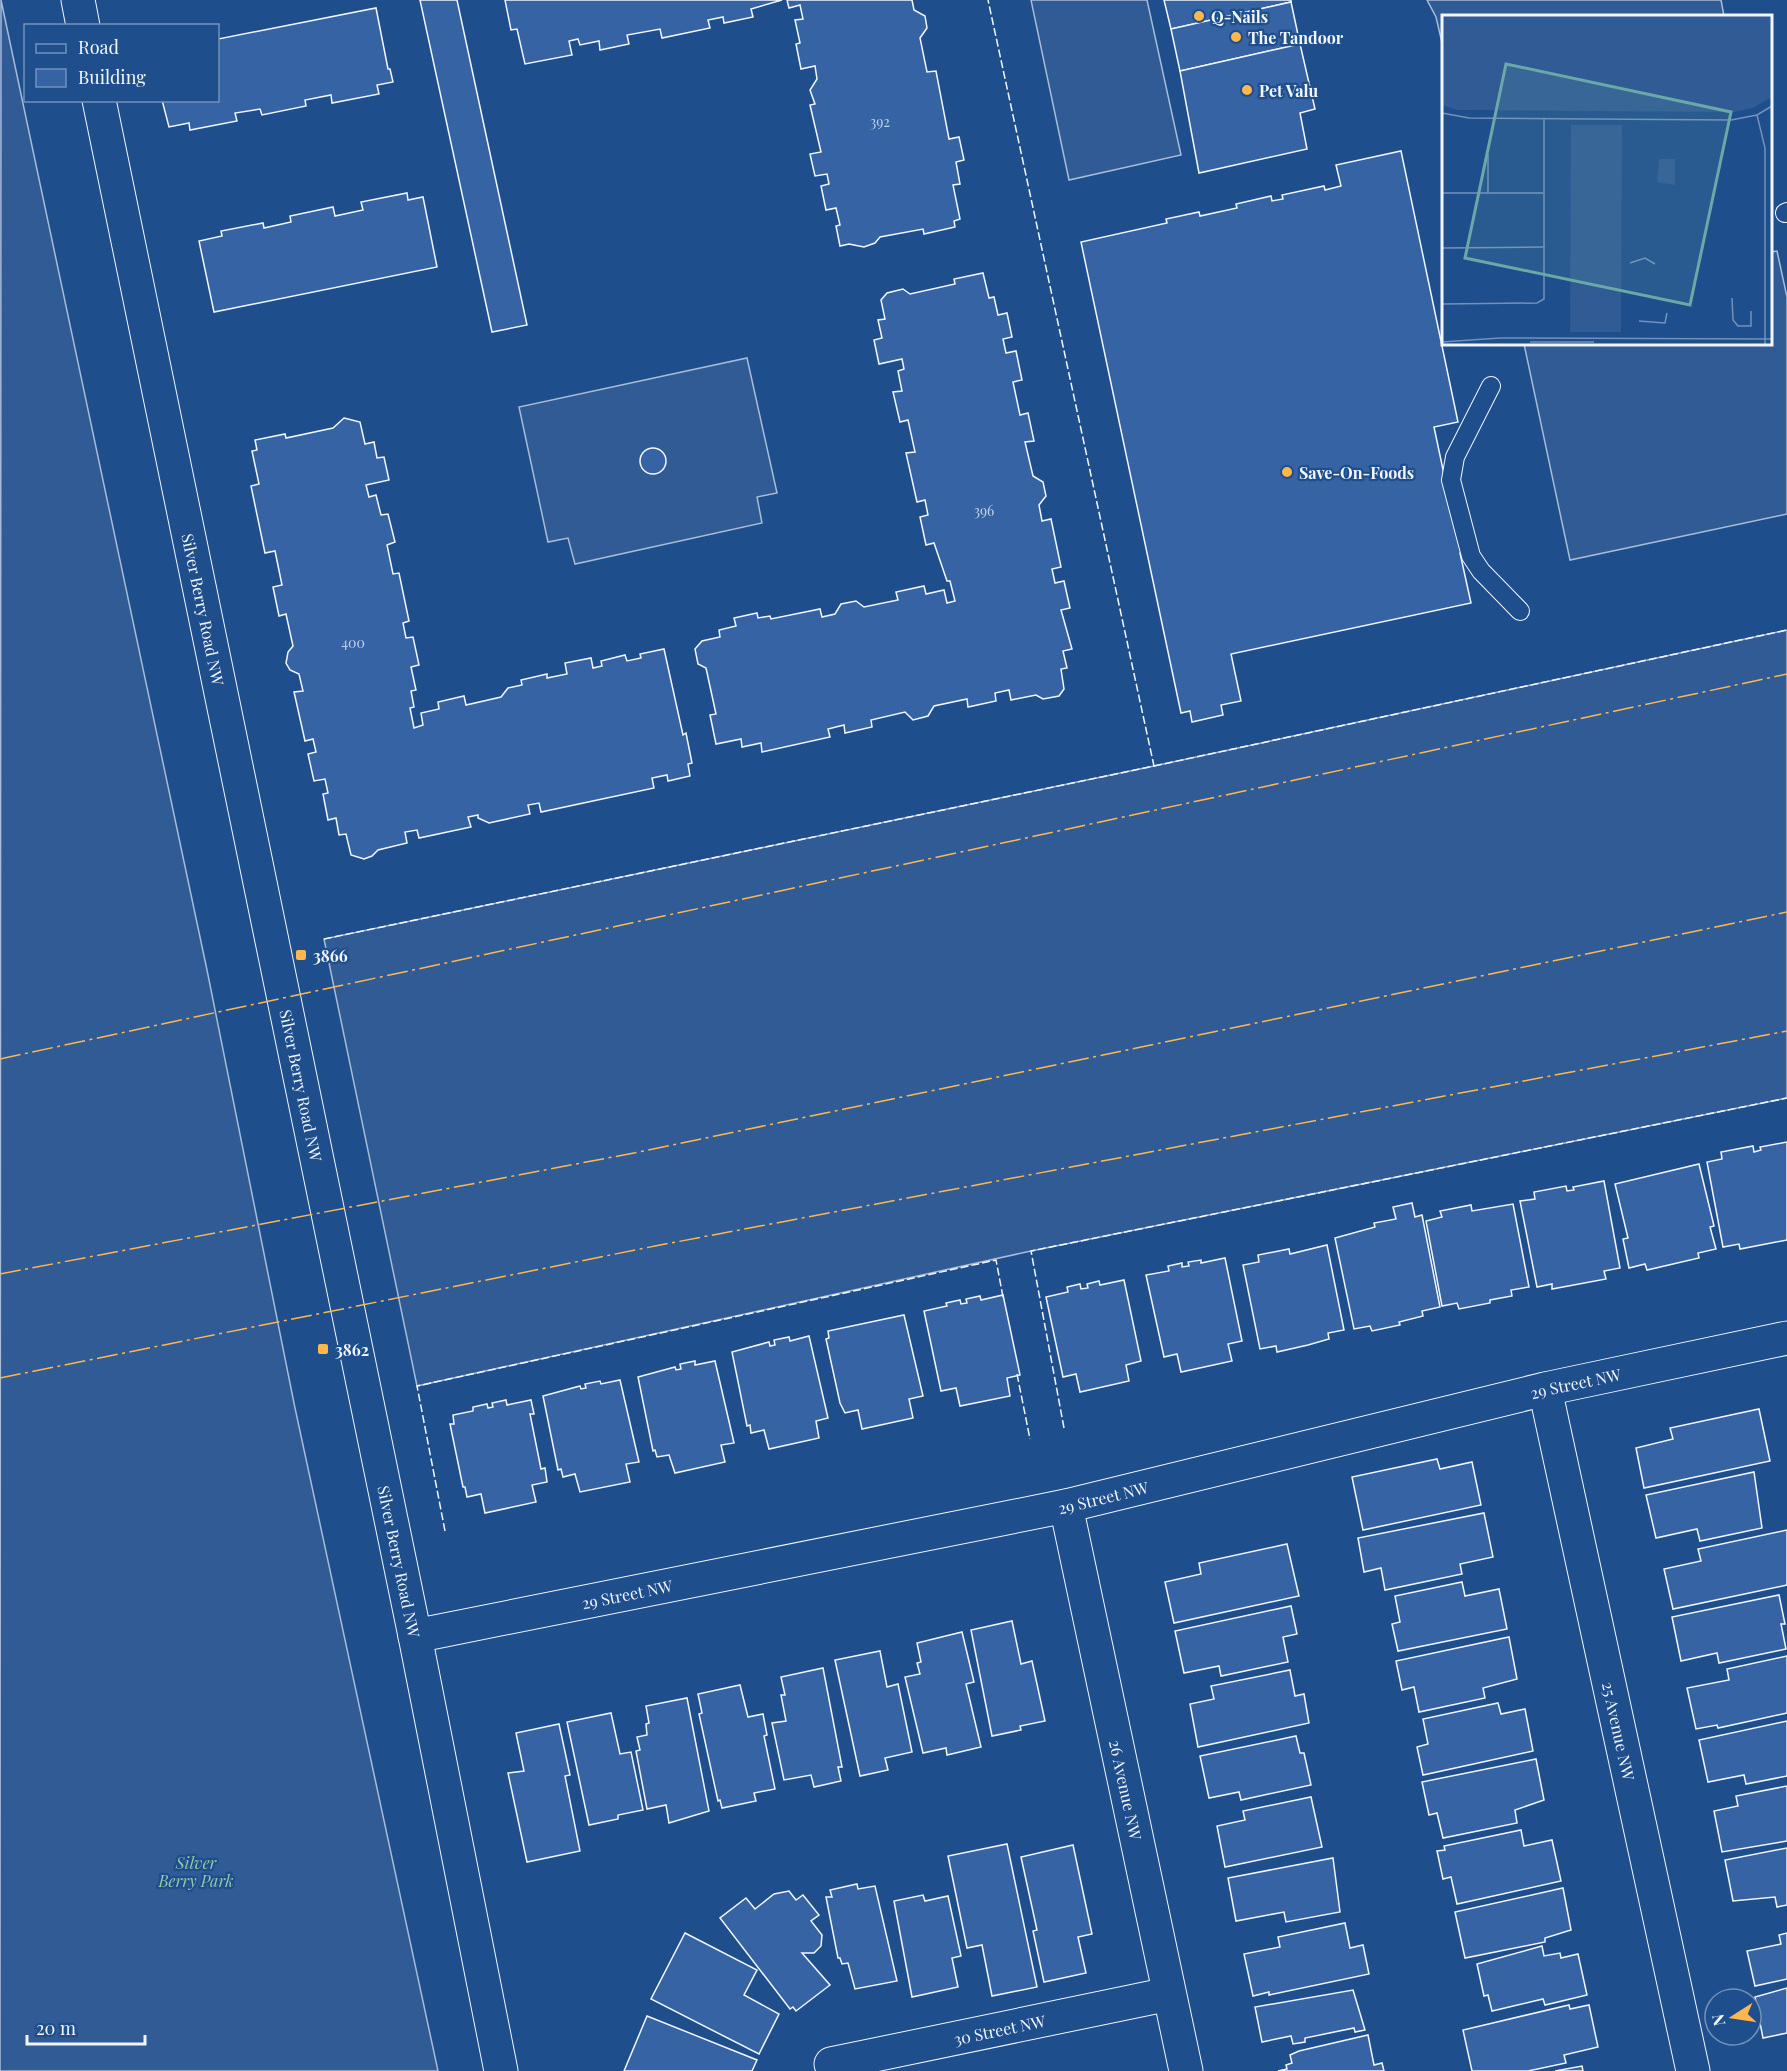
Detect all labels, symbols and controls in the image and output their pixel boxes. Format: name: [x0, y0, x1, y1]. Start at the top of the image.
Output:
place label: Q-Nails: [1211, 6, 1268, 27]
marker: Q-Nails: [1192, 9, 1206, 23]
inset map: [1442, 15, 1772, 345]
legend: [24, 24, 219, 102]
place label: The Tandoor: [1248, 27, 1344, 48]
marker: The Tandoor: [1229, 30, 1243, 44]
text: Road: [78, 35, 119, 59]
text: Building: [78, 65, 146, 89]
place label: Pet Valu: [1259, 80, 1319, 101]
marker: Pet Valu: [1240, 83, 1254, 97]
house number: 392: [870, 112, 890, 131]
place label: Save-On-Foods: [1299, 462, 1414, 483]
marker: Save-On-Foods: [1280, 465, 1294, 479]
house number: 396: [974, 501, 994, 520]
street label: Silver Berry Road NW: [178, 531, 230, 688]
house number: 400: [341, 633, 365, 652]
place label: 3866: [313, 945, 348, 966]
marker: 3866: [294, 948, 308, 962]
street label: Silver Berry Road NW: [276, 1008, 328, 1164]
place label: 3862: [335, 1339, 369, 1360]
marker: 3862: [316, 1342, 330, 1356]
street label: 29 Street NW: [1528, 1363, 1623, 1403]
street label: 29 Street NW: [1056, 1476, 1151, 1518]
street label: Silver Berry Road NW: [374, 1484, 426, 1640]
street label: 29 Street NW: [579, 1574, 675, 1613]
street label: 25 Avenue NW: [1598, 1680, 1640, 1783]
street label: 26 Avenue NW: [1105, 1738, 1147, 1842]
park label: Silver Berry Park: [157, 1852, 234, 1891]
north arrow: [1703, 1987, 1763, 2047]
scale bar: [27, 2008, 146, 2046]
street label: 30 Street NW: [952, 2009, 1048, 2049]
text: N: [1706, 2012, 1729, 2028]
text: 20 m: [36, 2016, 76, 2040]

